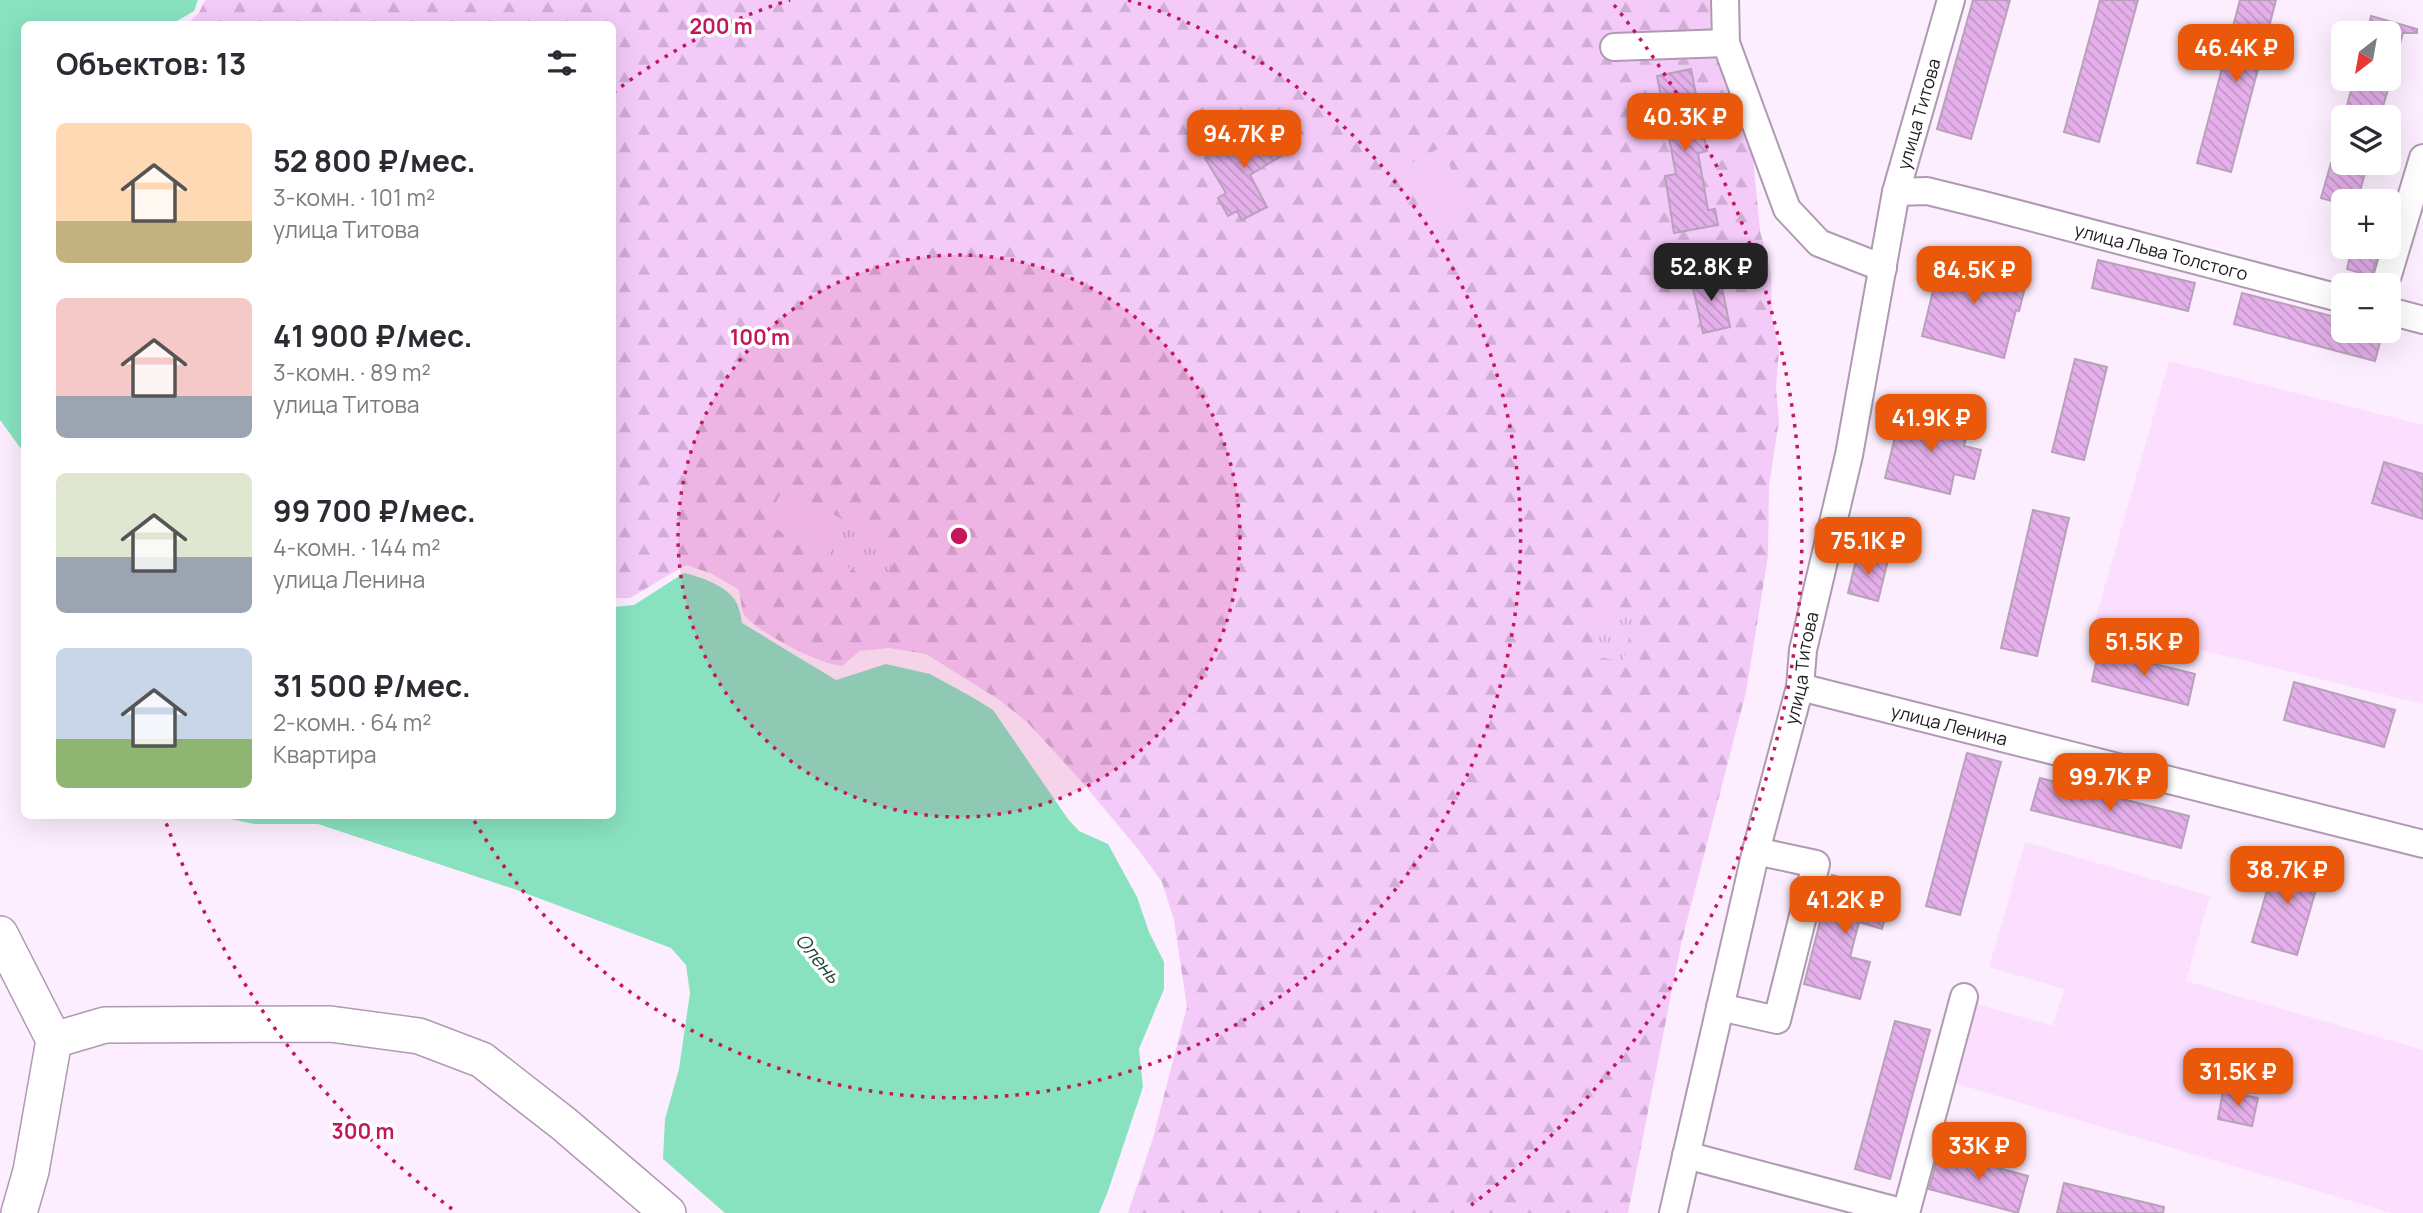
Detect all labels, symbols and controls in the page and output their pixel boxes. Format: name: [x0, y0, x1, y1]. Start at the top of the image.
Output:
text: 200 m: [689, 12, 753, 40]
north arrow: [2331, 21, 2401, 91]
map controls: [2331, 21, 2401, 343]
pin: 46.4K ₽: [2171, 24, 2301, 84]
text: 46.4K ₽: [2194, 31, 2278, 63]
text: Объектов: 13: [56, 43, 246, 84]
icon: filters: [543, 44, 581, 82]
street label: улица Титова: [1891, 56, 1946, 172]
pin: 40.3K ₽: [1620, 94, 1750, 153]
text: 40.3K ₽: [1643, 100, 1727, 132]
button: layers: [2331, 105, 2401, 175]
pin: 94.7K ₽: [1179, 110, 1309, 170]
text: 94.7K ₽: [1203, 117, 1285, 149]
text: 52 800 ₽/мес.: [273, 140, 476, 181]
icon: home: [112, 151, 196, 235]
text: 3-комн. · 101 m²: [273, 181, 435, 213]
button: +: [2331, 189, 2401, 259]
text: улица Титова: [273, 213, 420, 245]
street label: улица Льва Толстого: [2072, 217, 2251, 286]
pin: 52.8K ₽: [1646, 244, 1776, 303]
pin: 84.5K ₽: [1909, 246, 2039, 306]
text: 52.8K ₽: [1670, 250, 1752, 282]
text: 84.5K ₽: [1933, 253, 2015, 285]
button: −: [2331, 273, 2401, 343]
text: 41 900 ₽/мес.: [273, 315, 473, 356]
text: 100 m: [730, 323, 790, 351]
icon: home: [112, 326, 196, 410]
text: 3-комн. · 89 m²: [273, 356, 431, 388]
text: улица Титова: [273, 388, 420, 420]
pin: 41.9K ₽: [1866, 394, 1996, 454]
text: 41.9K ₽: [1891, 401, 1971, 433]
text: 99 700 ₽/мес.: [273, 490, 476, 531]
icon: home: [112, 501, 196, 585]
pin: 75.1K ₽: [1803, 518, 1933, 577]
centre of rings: [947, 524, 971, 548]
text: 75.1K ₽: [1831, 524, 1905, 556]
text: 4-комн. · 144 m²: [273, 531, 440, 563]
text: улица Ленина: [273, 563, 425, 595]
street label: улица Титова: [1778, 609, 1824, 727]
pin: 51.5K ₽: [2079, 618, 2209, 678]
text: 51.5K ₽: [2105, 625, 2183, 657]
text: 31 500 ₽/мес.: [273, 665, 471, 706]
icon: home: [112, 676, 196, 760]
street label: улица Ленина: [1889, 698, 2010, 751]
text: 2-комн. · 64 m²: [273, 706, 431, 738]
text: Квартира: [273, 738, 377, 770]
pin: 99.7K ₽: [2045, 754, 2175, 813]
text: 99.7K ₽: [2069, 760, 2151, 792]
pin: 38.7K ₽: [2222, 846, 2352, 906]
text: 38.7K ₽: [2246, 853, 2328, 885]
pin: 41.2K ₽: [1780, 876, 1910, 936]
text: 41.2K ₽: [1806, 883, 1884, 915]
water label: Олень: [790, 928, 847, 989]
pin: 31.5K ₽: [2173, 1048, 2303, 1108]
text: 31.5K ₽: [2199, 1055, 2277, 1087]
text: 300 m: [332, 1117, 394, 1145]
pin: 33K ₽: [1930, 1122, 2028, 1182]
text: 33K ₽: [1948, 1129, 2010, 1161]

